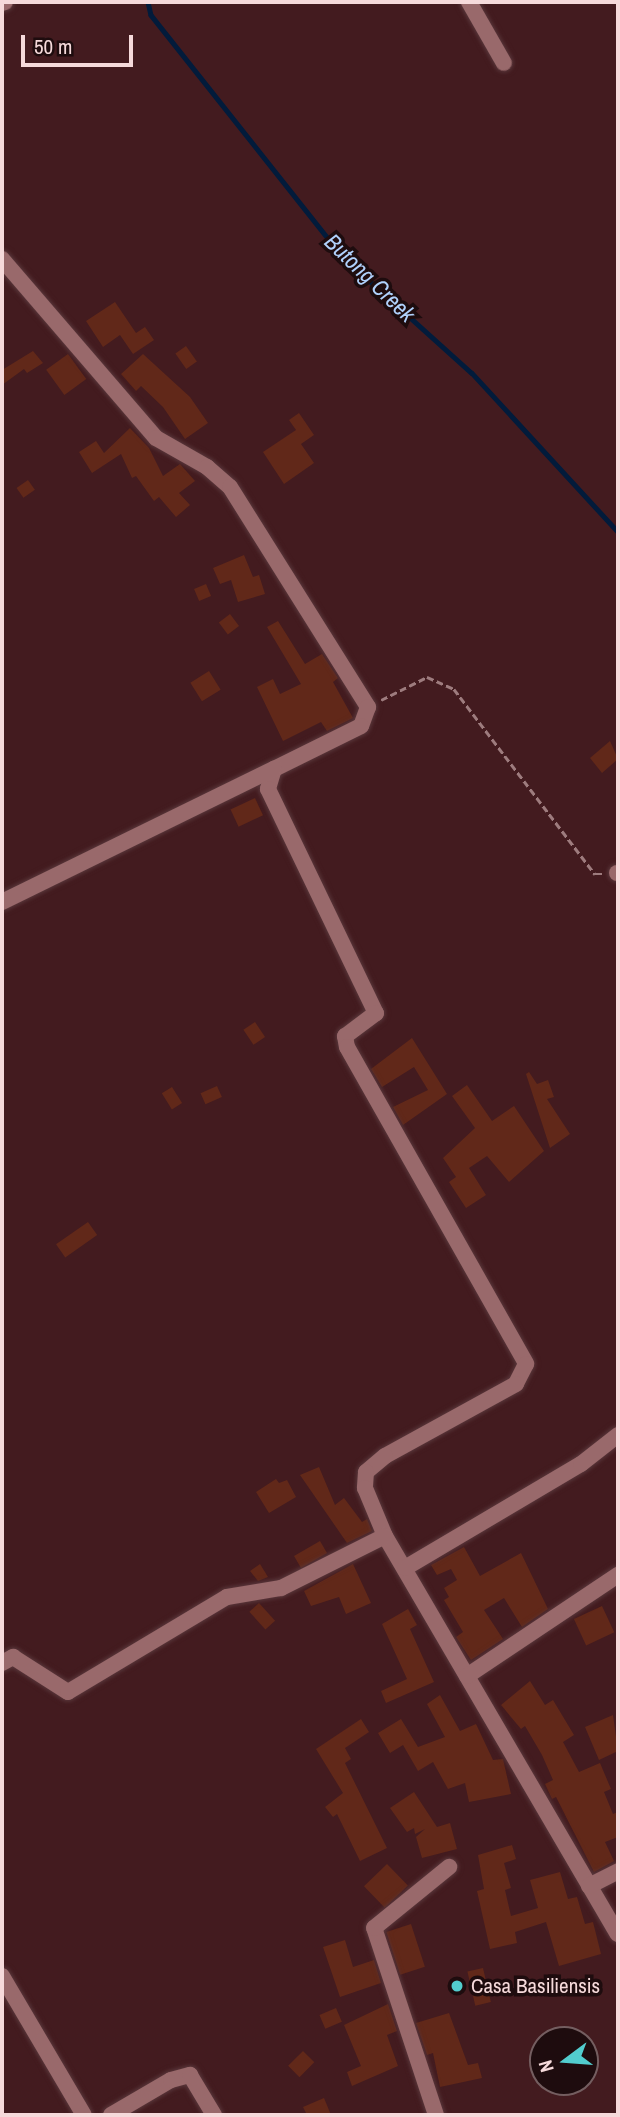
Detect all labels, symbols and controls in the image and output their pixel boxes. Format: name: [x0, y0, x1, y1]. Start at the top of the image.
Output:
scale bar: [24, 21, 136, 65]
text: 50 m: [34, 32, 72, 61]
water label: Butong Creek: [319, 228, 421, 328]
place label: Casa Basiliensis: [471, 1973, 600, 1999]
marker: Casa Basiliensis: [449, 1978, 465, 1994]
north arrow: [529, 2026, 599, 2096]
text: N: [532, 2057, 560, 2075]

